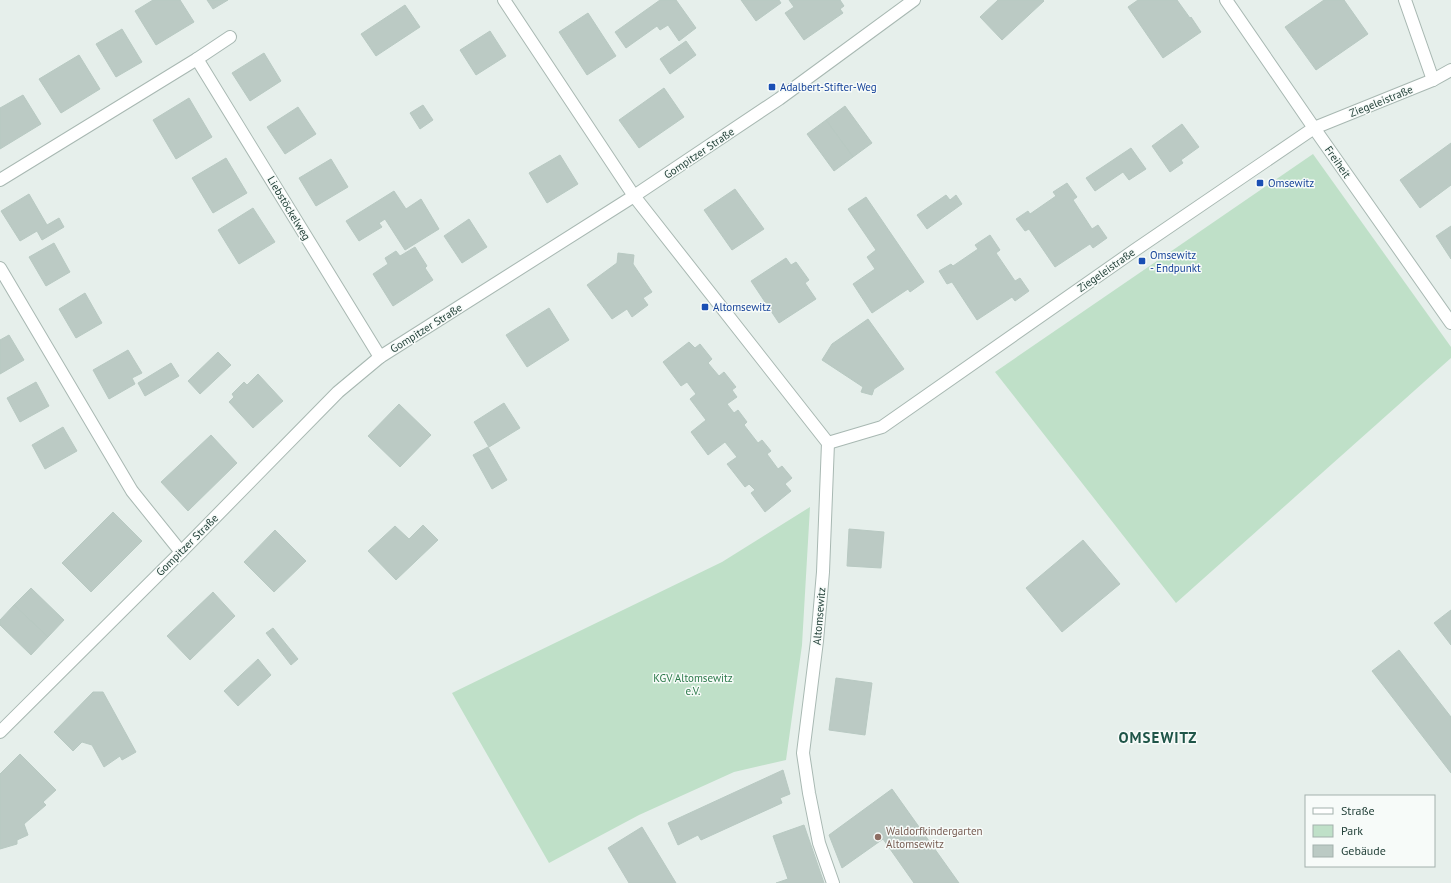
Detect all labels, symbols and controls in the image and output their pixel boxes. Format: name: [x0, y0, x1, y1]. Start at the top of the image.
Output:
place label: Adalbert-Stifter-Weg: [780, 80, 877, 94]
marker: Adalbert-Stifter-Weg: [767, 82, 777, 92]
street label: Ziegeleistraße: [1347, 82, 1415, 120]
street label: Gompitzer Straße: [661, 124, 737, 182]
street label: Freiheit: [1322, 143, 1354, 181]
street label: Liebstöckelweg: [264, 173, 314, 243]
place label: Omsewitz: [1268, 176, 1314, 190]
marker: Omsewitz: [1255, 178, 1265, 188]
street label: Ziegeleistraße: [1074, 245, 1138, 295]
place label: Omsewitz - Endpunkt: [1150, 248, 1201, 275]
marker: Omsewitz - Endpunkt: [1137, 256, 1147, 266]
street label: Gompitzer Straße: [387, 300, 465, 356]
place label: Altomsewitz: [713, 300, 771, 314]
marker: Altomsewitz: [700, 302, 710, 312]
street label: Gompitzer Straße: [153, 511, 221, 579]
street label: Altomsewitz: [810, 586, 829, 645]
park label: KGV Altomsewitz e.V.: [653, 671, 733, 698]
district label: OMSEWITZ: [1119, 728, 1197, 747]
legend: [1305, 795, 1435, 867]
text: Straße: [1341, 803, 1375, 818]
text: Park: [1341, 823, 1363, 838]
place label: Waldorfkindergarten Altomsewitz: [886, 824, 983, 851]
marker: Waldorfkindergarten Altomsewitz: [873, 832, 883, 842]
text: Gebäude: [1341, 843, 1386, 858]

